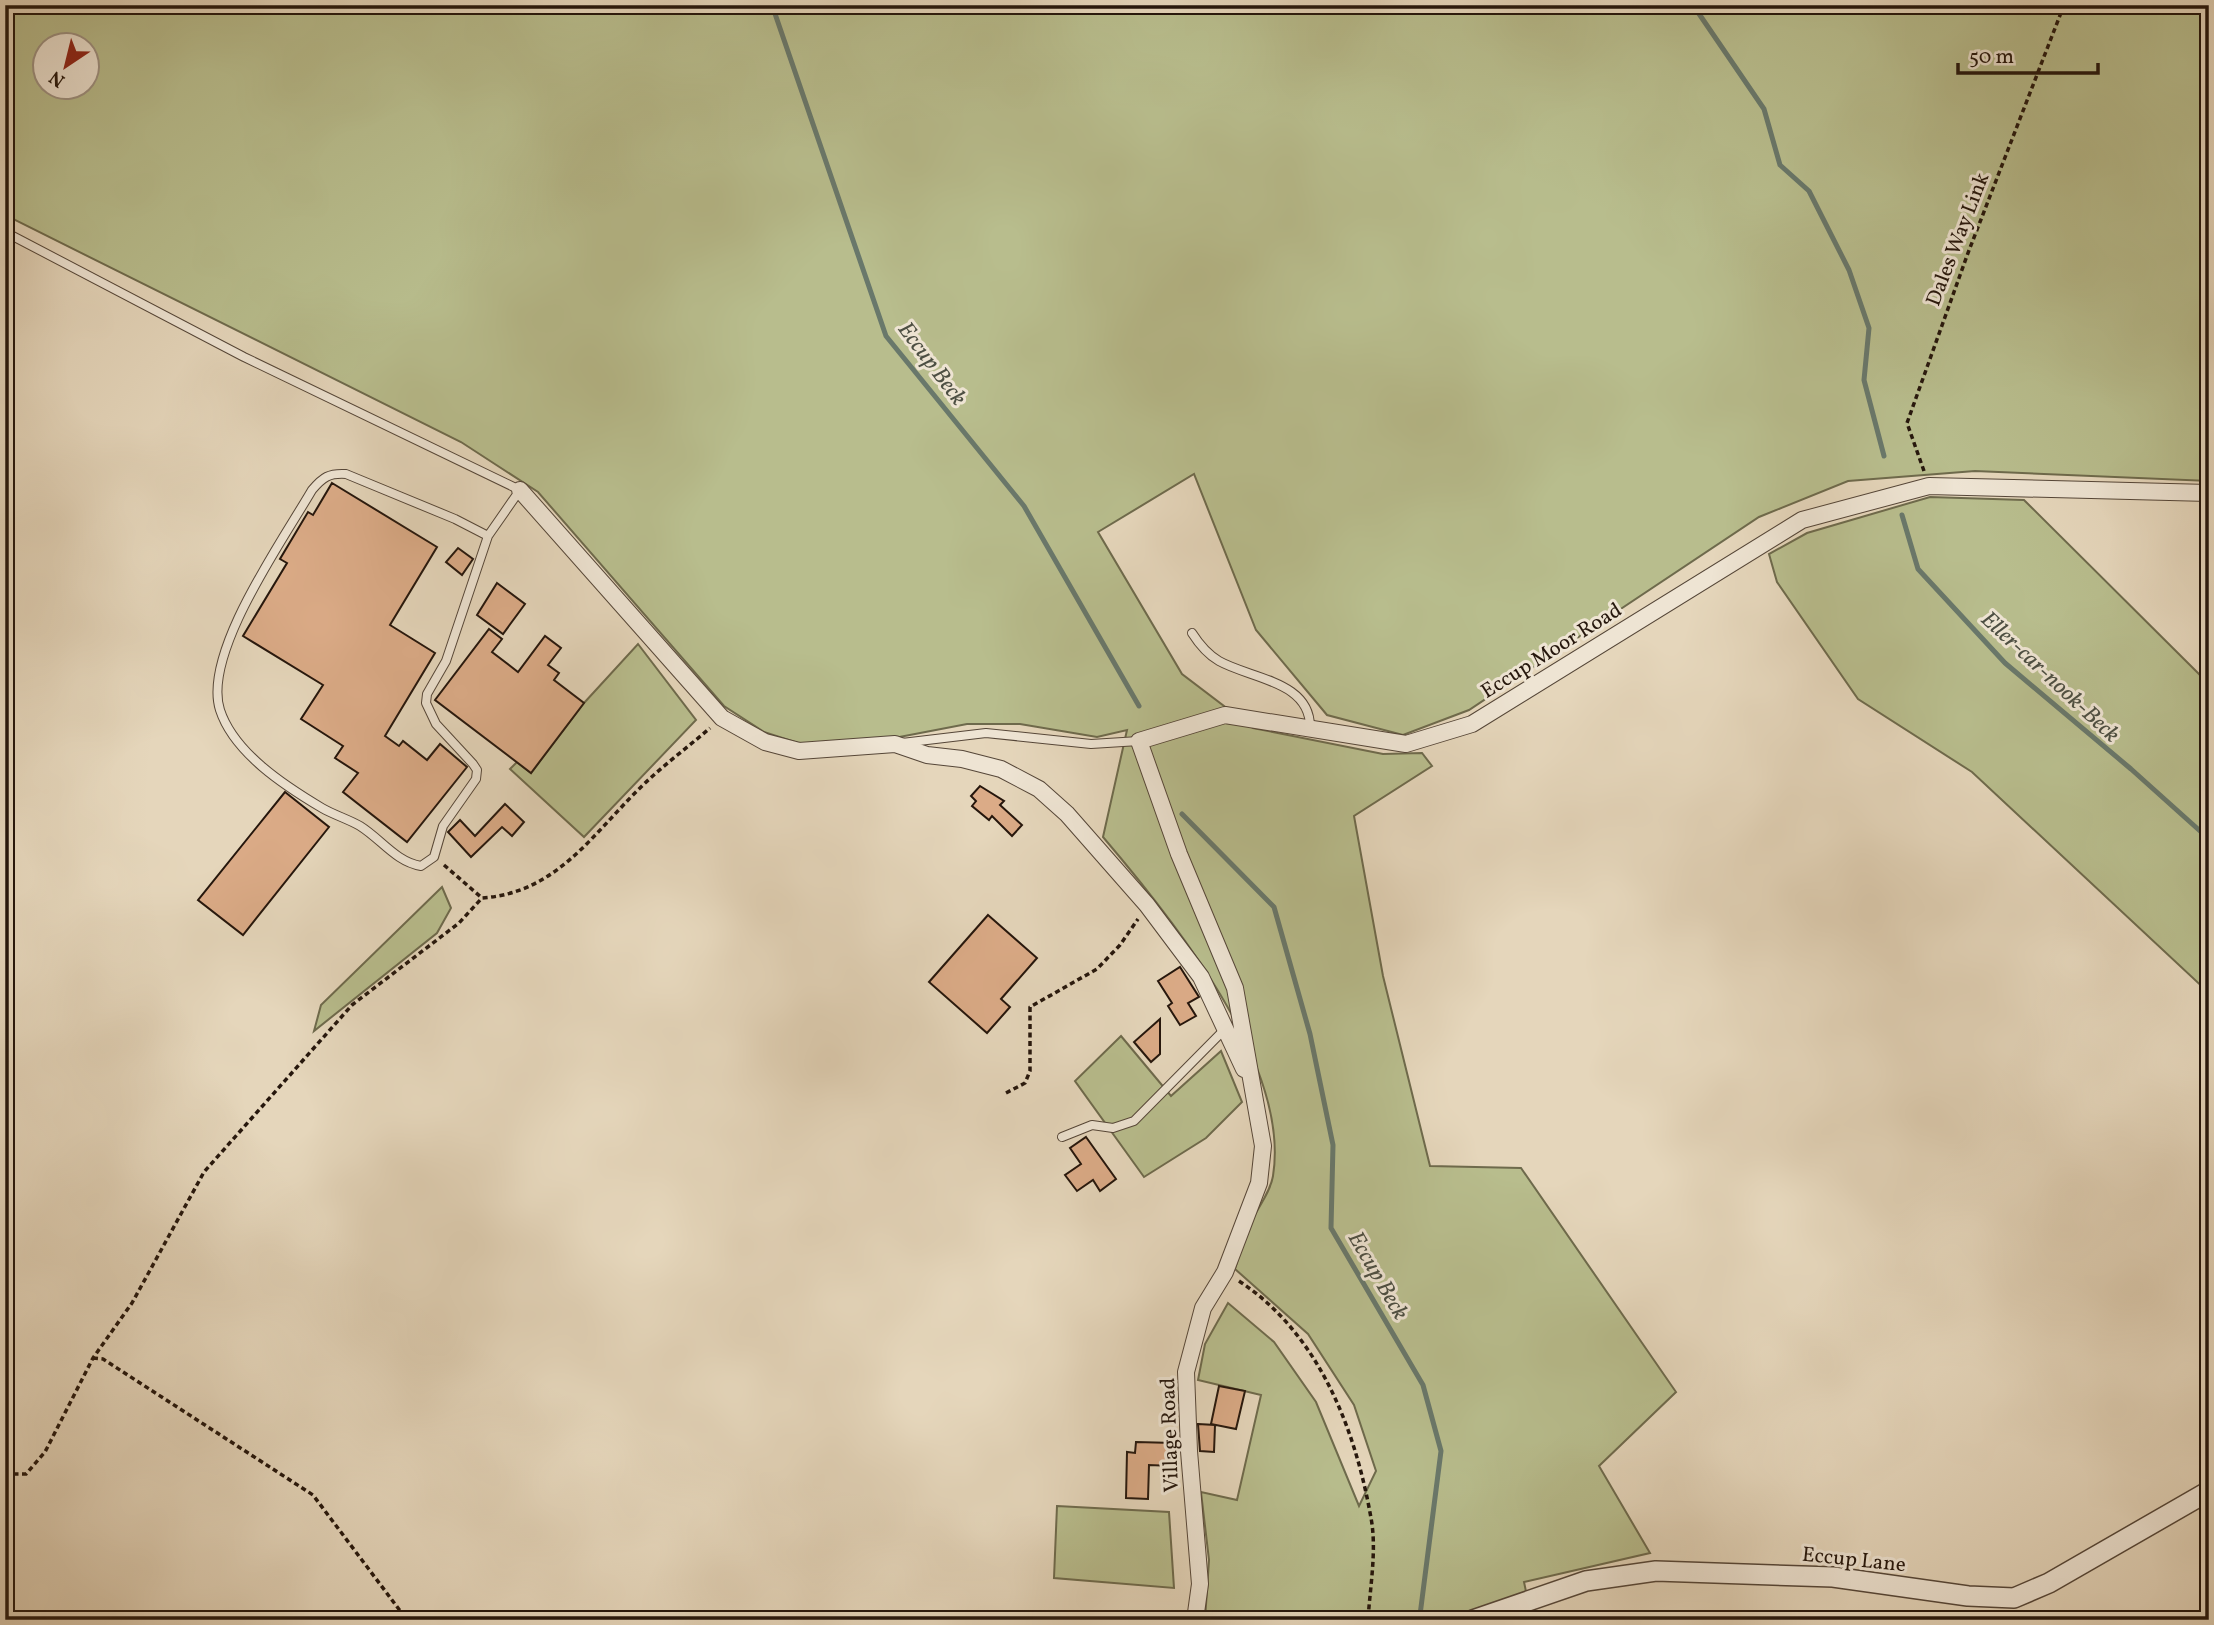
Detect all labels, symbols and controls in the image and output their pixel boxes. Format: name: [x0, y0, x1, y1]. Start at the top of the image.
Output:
north arrow: [32, 32, 102, 102]
scale bar: [1958, 32, 2098, 76]
text: 50 m: [1969, 43, 2014, 72]
text: N: [44, 64, 71, 93]
street label: Dales Way Link: [1920, 168, 1997, 311]
water label: Eccup Beck: [889, 316, 974, 413]
street label: Eccup Moor Road: [1476, 596, 1628, 706]
water label: Eller-car-nook-Beck: [1973, 604, 2127, 751]
water label: Eccup Beck: [1339, 1226, 1416, 1327]
street label: Village Road: [1154, 1377, 1187, 1493]
street label: Eccup Lane: [1801, 1541, 1907, 1580]

